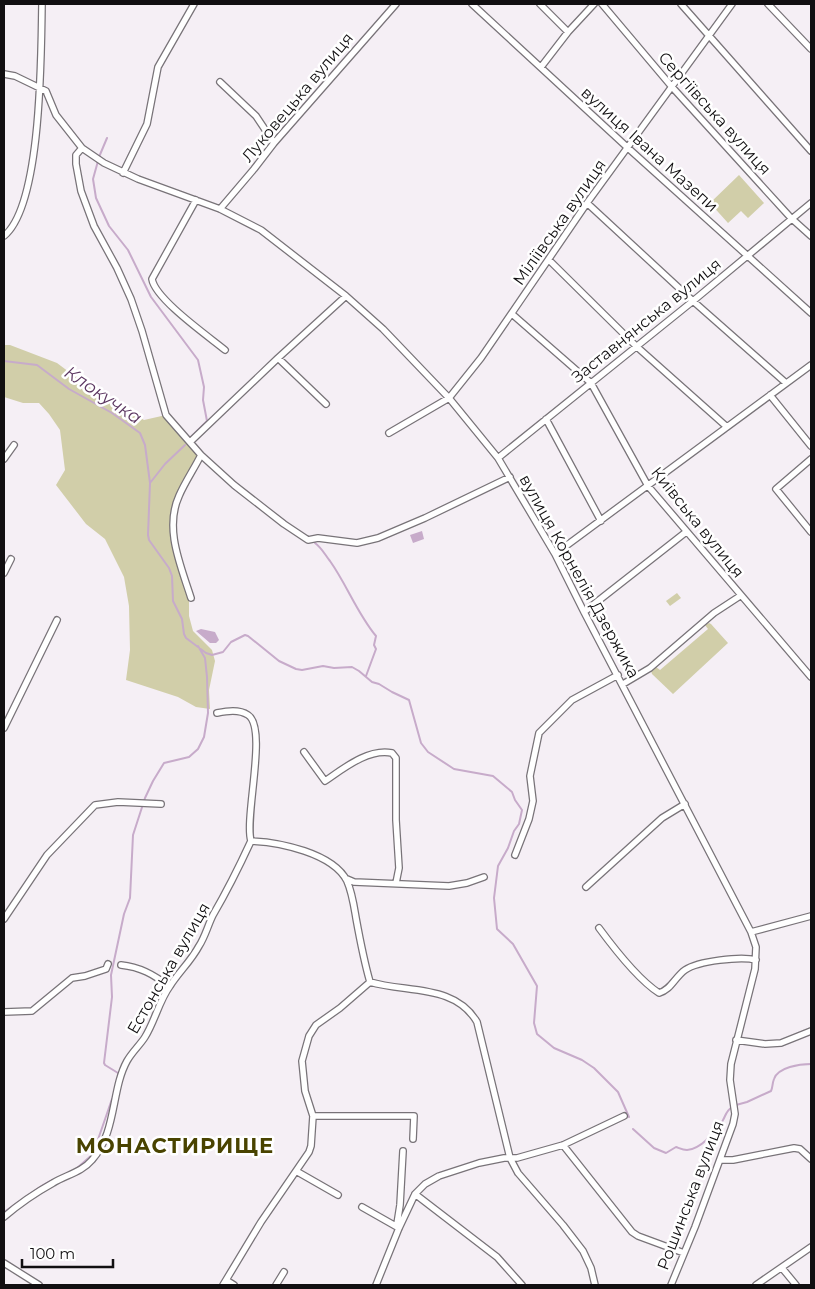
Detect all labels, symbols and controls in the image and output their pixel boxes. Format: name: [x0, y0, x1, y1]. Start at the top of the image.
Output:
street label: Луковецька вулиця: [238, 29, 357, 166]
street label: Сергіївська вулиця: [654, 48, 775, 179]
street label: вулиця Івана Мазепи: [577, 83, 722, 216]
street label: Міліївська вулиця: [509, 156, 610, 289]
street label: Заставнянська вулиця: [568, 254, 725, 387]
water label: Клокучка: [60, 361, 146, 429]
street label: Київська вулиця: [647, 463, 748, 581]
street label: вулиця Корнелія Дзержика: [516, 471, 644, 681]
street label: Естонська вулиця: [123, 899, 214, 1037]
street label: Рошинська вулиця: [653, 1118, 728, 1273]
district label: МОНАСТИРИЩЕ: [76, 1133, 274, 1158]
scale bar: [22, 1236, 114, 1268]
text: 100 m: [30, 1244, 75, 1263]

